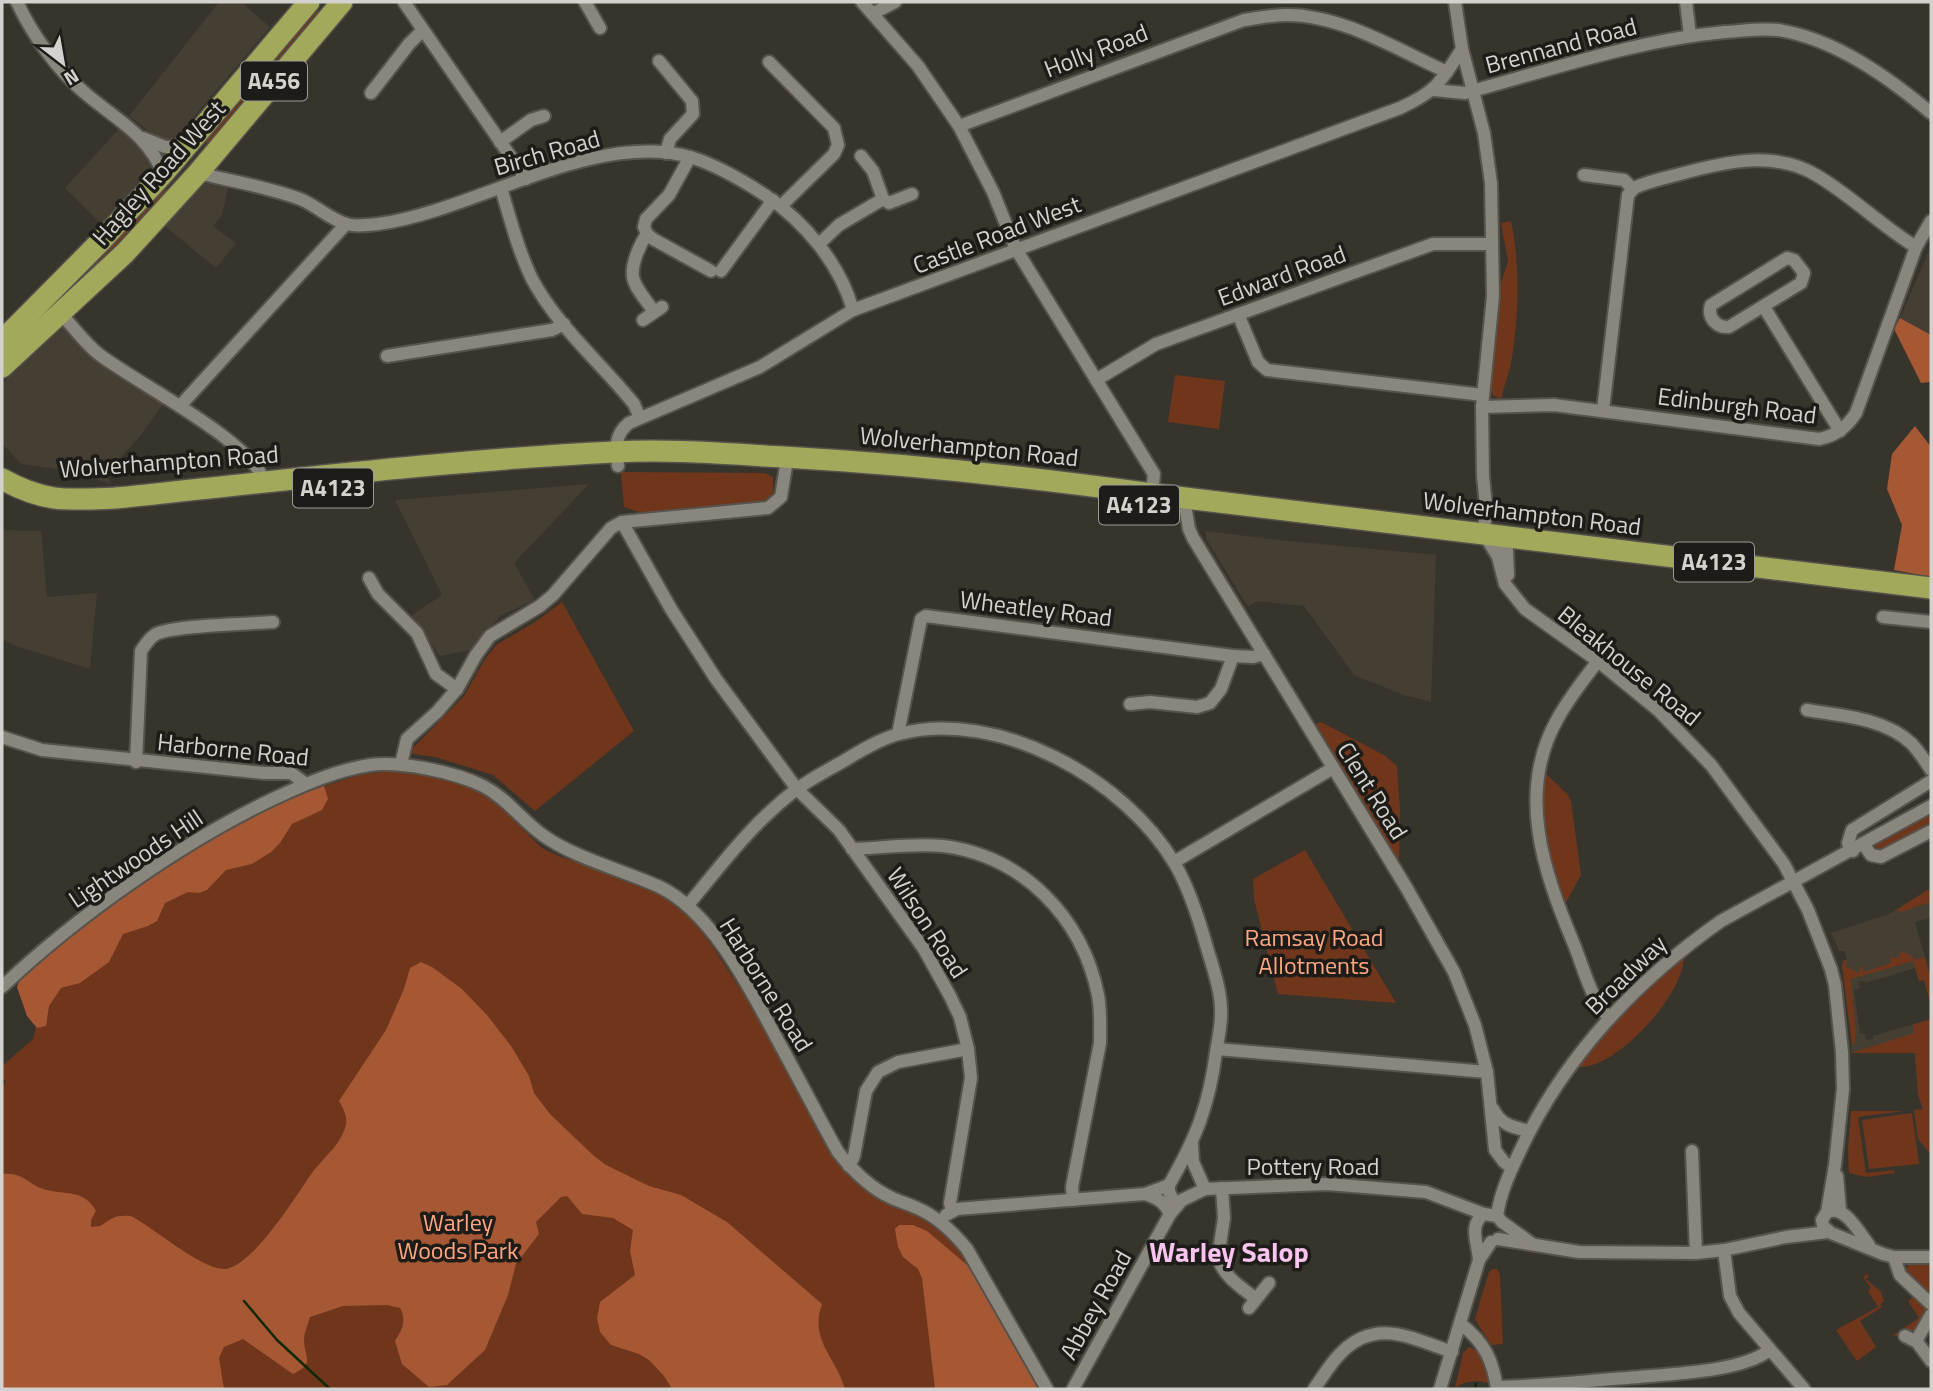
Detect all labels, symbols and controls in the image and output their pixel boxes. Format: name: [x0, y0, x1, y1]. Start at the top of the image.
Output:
street label: Brennand Road: [1481, 8, 1641, 83]
street label: Holly Road: [1038, 14, 1153, 86]
north arrow: [28, 28, 98, 98]
road number: A456: [241, 61, 307, 100]
text: N: [59, 62, 85, 94]
street label: Hagley Road West: [83, 91, 234, 253]
street label: Birch Road: [490, 120, 604, 184]
street label: Castle Road West: [907, 185, 1086, 283]
street label: Edward Road: [1213, 235, 1351, 315]
street label: Edinburgh Road: [1656, 377, 1819, 433]
street label: Wolverhampton Road: [858, 417, 1080, 475]
street label: Wolverhampton Road: [58, 435, 280, 487]
road number: A4123: [293, 468, 373, 508]
street label: Wolverhampton Road: [1421, 482, 1643, 544]
road number: A4123: [1099, 485, 1179, 524]
road number: A4123: [1674, 542, 1754, 582]
street label: Wheatley Road: [958, 581, 1114, 635]
street label: Bleakhouse Road: [1550, 596, 1709, 734]
street label: Harborne Road: [155, 723, 311, 775]
street label: Clent Road: [1329, 735, 1417, 846]
street label: Lightwoods Hill: [61, 800, 210, 917]
street label: Wilson Road: [878, 860, 977, 985]
street label: Harborne Road: [711, 910, 822, 1059]
park label: Ramsay Road Allotments: [1245, 919, 1383, 983]
street label: Broadway: [1576, 926, 1675, 1023]
street label: Pottery Road: [1247, 1148, 1379, 1184]
park label: Warley Woods Park: [397, 1204, 519, 1268]
district label: Warley Salop: [1149, 1230, 1309, 1273]
street label: Abbey Road: [1050, 1243, 1140, 1366]

